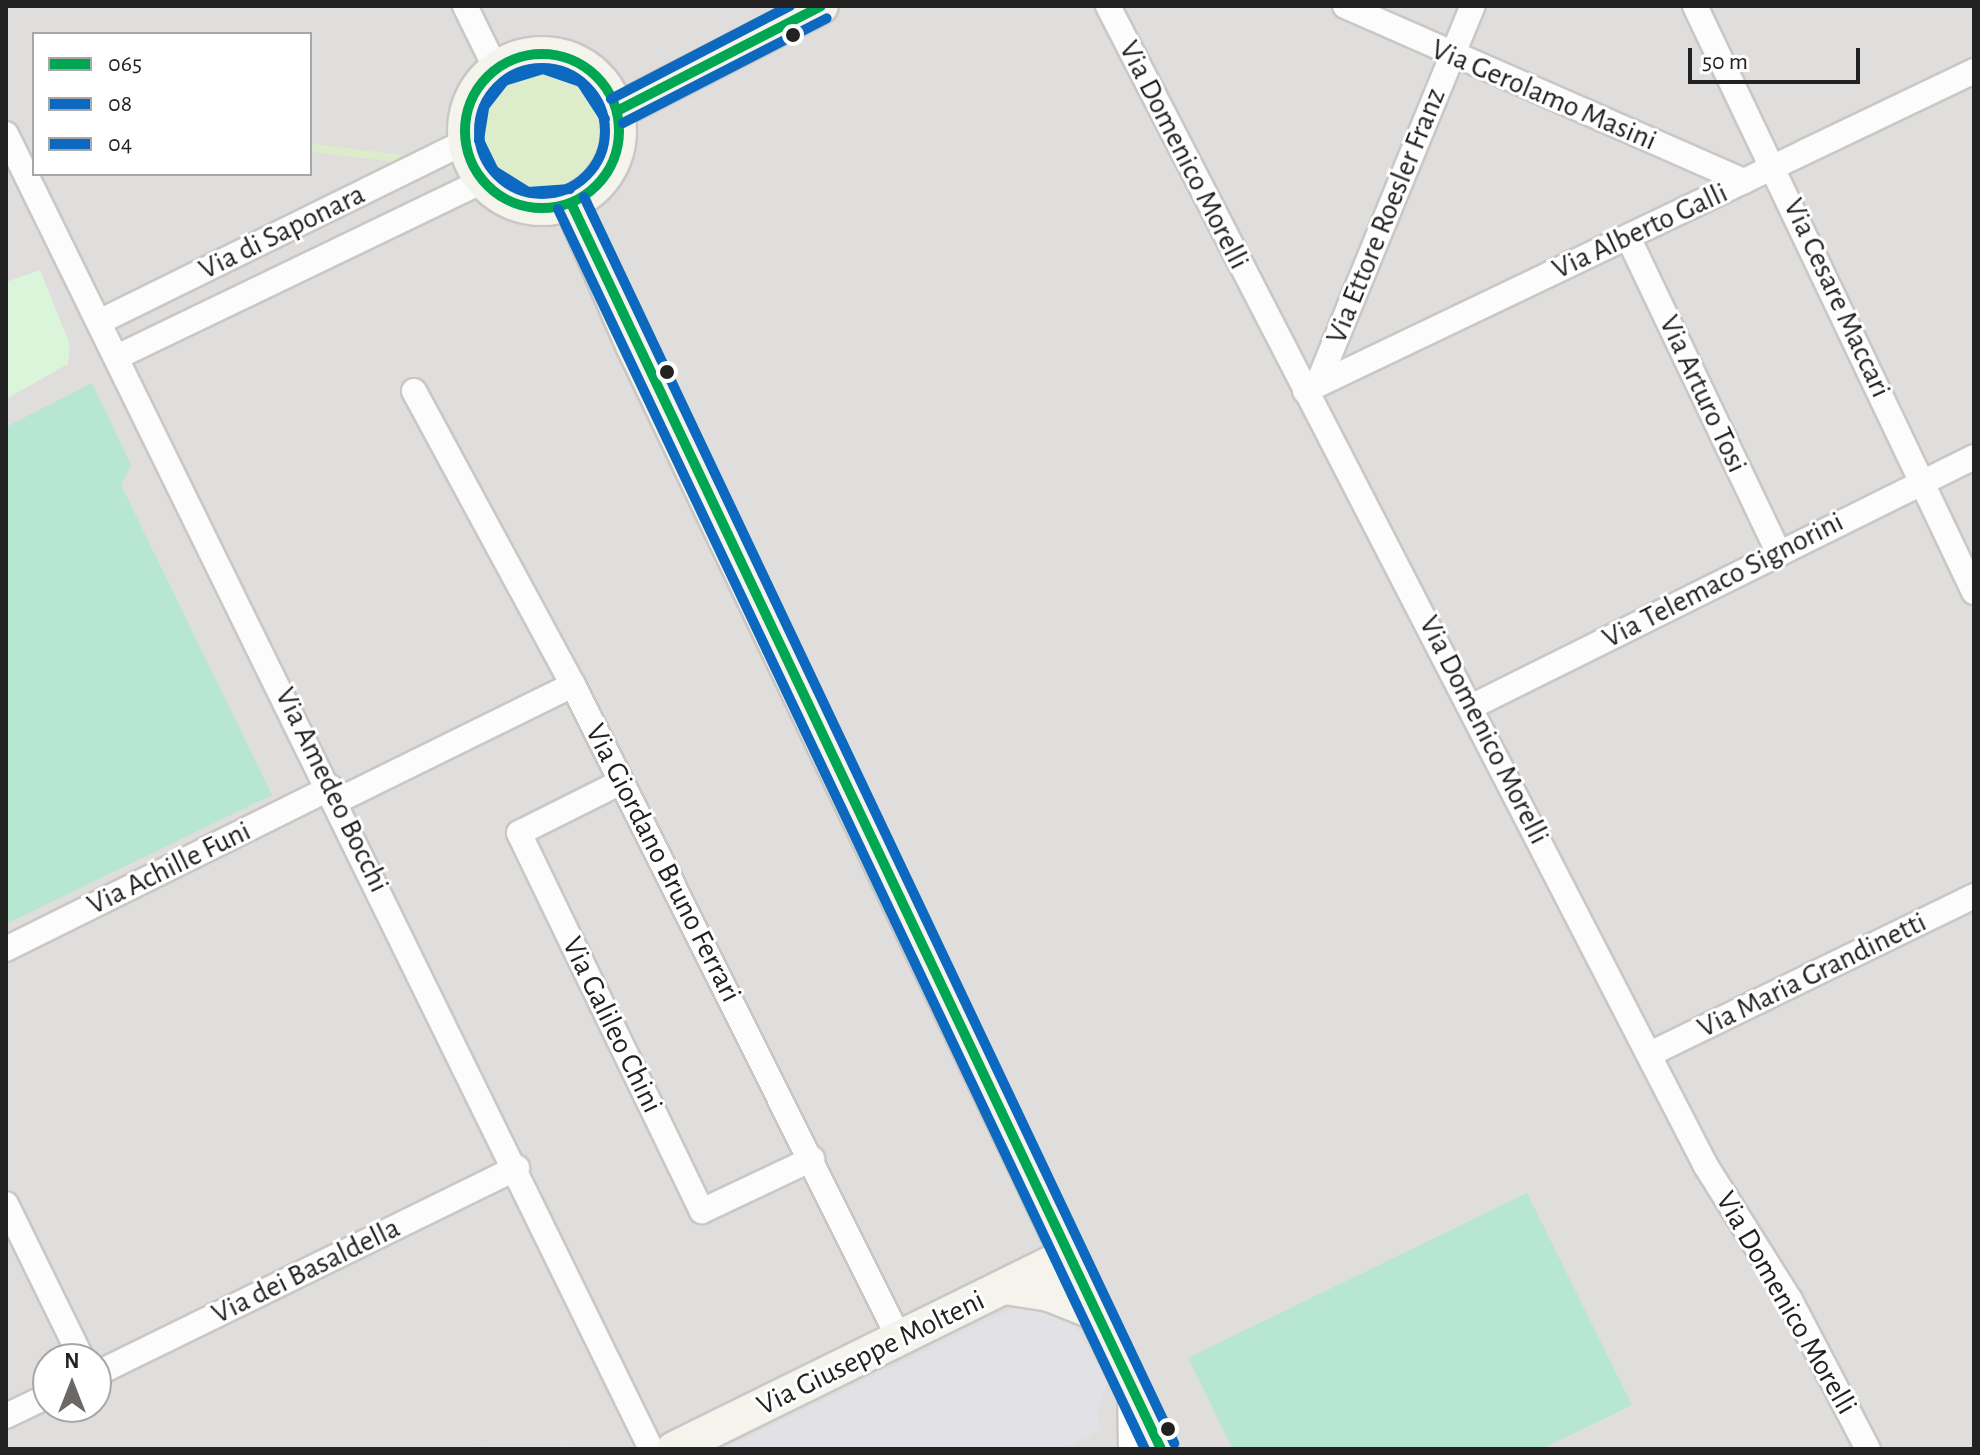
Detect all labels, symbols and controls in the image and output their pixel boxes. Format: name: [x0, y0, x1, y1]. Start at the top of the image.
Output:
unlabelled marker: [785, 27, 801, 43]
street label: Via Gerolamo Masini: [1426, 31, 1662, 159]
legend: [32, 32, 312, 176]
scale bar: [1692, 32, 1864, 82]
street label: Via Domenico Morelli: [1111, 35, 1257, 275]
text: 50 m: [1702, 50, 1748, 74]
text: 065: [108, 52, 142, 76]
street label: Via Ettore Roesler Franz: [1318, 83, 1454, 349]
text: 08: [108, 92, 132, 116]
text: 04: [108, 132, 132, 156]
street label: Via Alberto Galli: [1547, 175, 1733, 287]
street label: Via di Saponara: [193, 176, 371, 288]
street label: Via Cesare Maccari: [1775, 193, 1899, 403]
street label: Via Arturo Tosi: [1651, 310, 1755, 478]
unlabelled marker: [659, 364, 675, 380]
street label: Via Telemaco Signorini: [1597, 504, 1849, 656]
street label: Via Domenico Morelli: [1411, 610, 1557, 850]
street label: Via Amedeo Bocchi: [267, 682, 397, 898]
street label: Via Giordano Bruno Ferrari: [577, 718, 749, 1008]
street label: Via Achille Funi: [81, 813, 257, 923]
street label: Via Maria Grandinetti: [1692, 904, 1932, 1046]
street label: Via Galileo Chini: [554, 931, 670, 1119]
street label: Via Domenico Morelli: [1707, 1185, 1865, 1421]
street label: Via dei Basaldella: [206, 1210, 406, 1332]
street label: Via Giuseppe Molteni: [751, 1282, 991, 1424]
north arrow: [32, 1343, 112, 1423]
text: N: [64, 1350, 80, 1372]
unlabelled marker: [1160, 1421, 1176, 1437]

